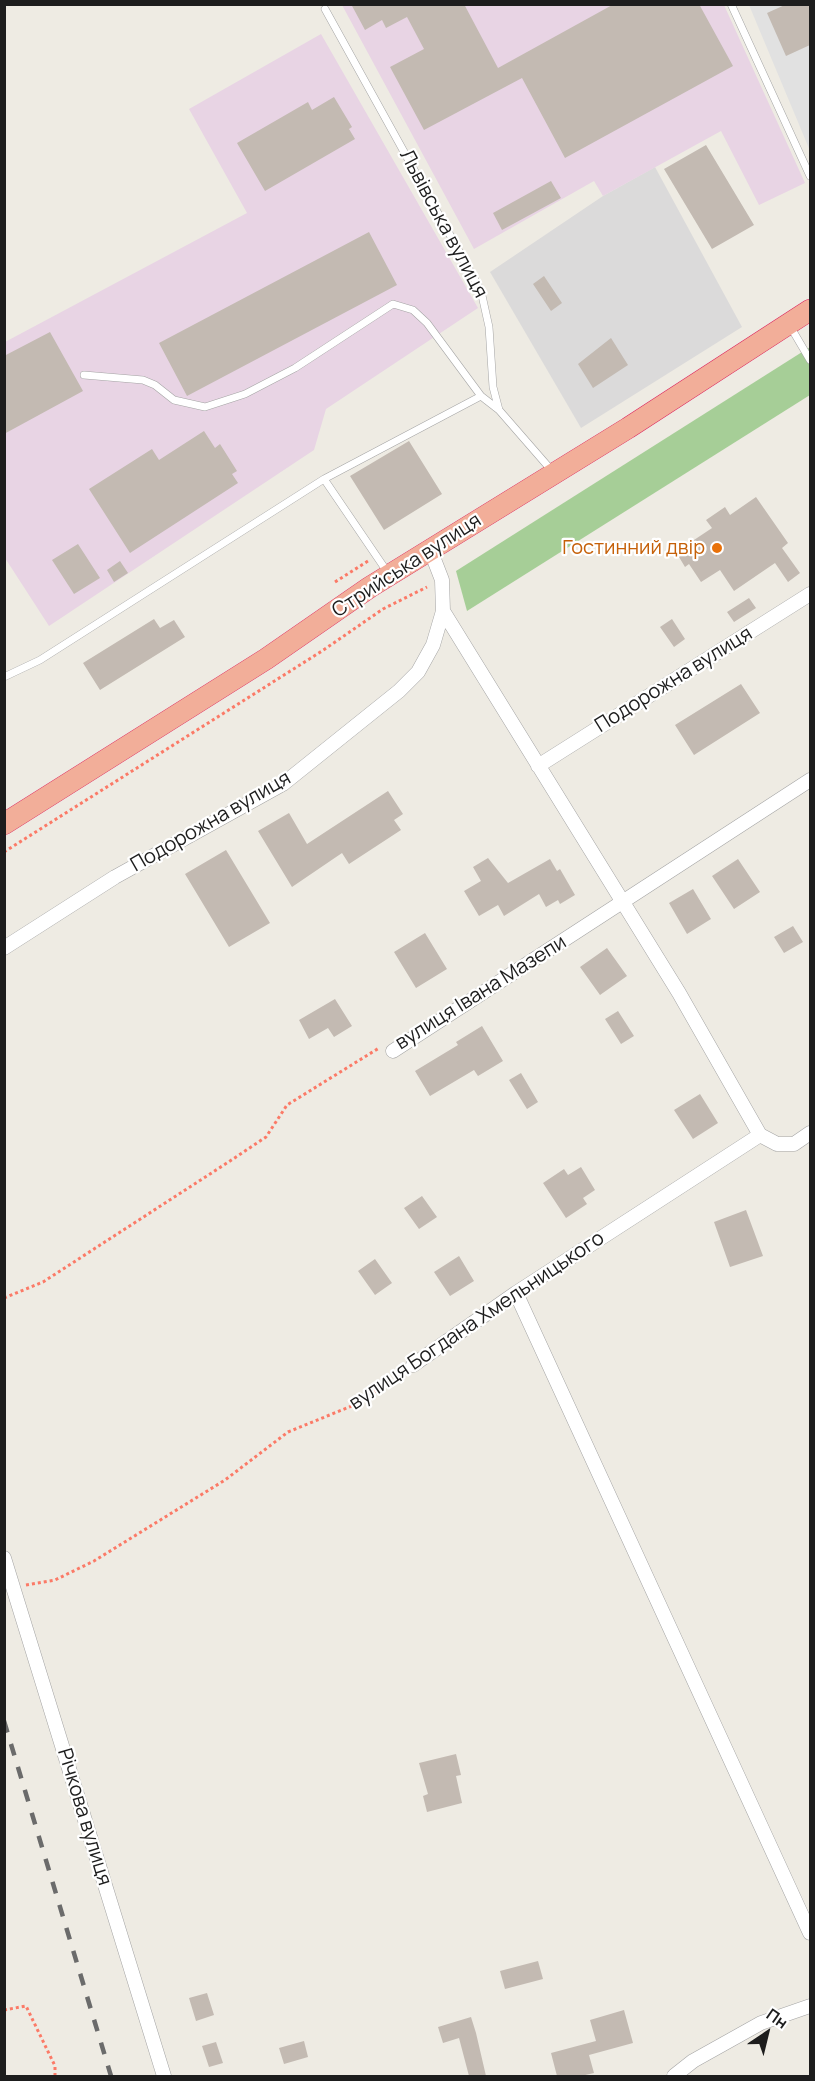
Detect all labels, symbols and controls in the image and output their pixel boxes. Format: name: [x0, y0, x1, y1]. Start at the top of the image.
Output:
street label: Львівська вулиця: [394, 146, 492, 302]
street label: Стрийська вулиця: [328, 509, 486, 623]
place label: Гостинний двір: [562, 536, 705, 560]
marker: Гостинний двір: [710, 541, 724, 555]
street label: Подорожна вулиця: [591, 622, 757, 738]
street label: Подорожна вулиця: [127, 766, 295, 878]
street label: вулиця Івана Мазепи: [391, 931, 571, 1055]
street label: вулиця Богдана Хмельницького: [345, 1226, 609, 1416]
street label: Річкова вулиця: [52, 1746, 116, 1888]
north arrow: [737, 2003, 797, 2063]
text: Пн: [762, 2003, 792, 2033]

